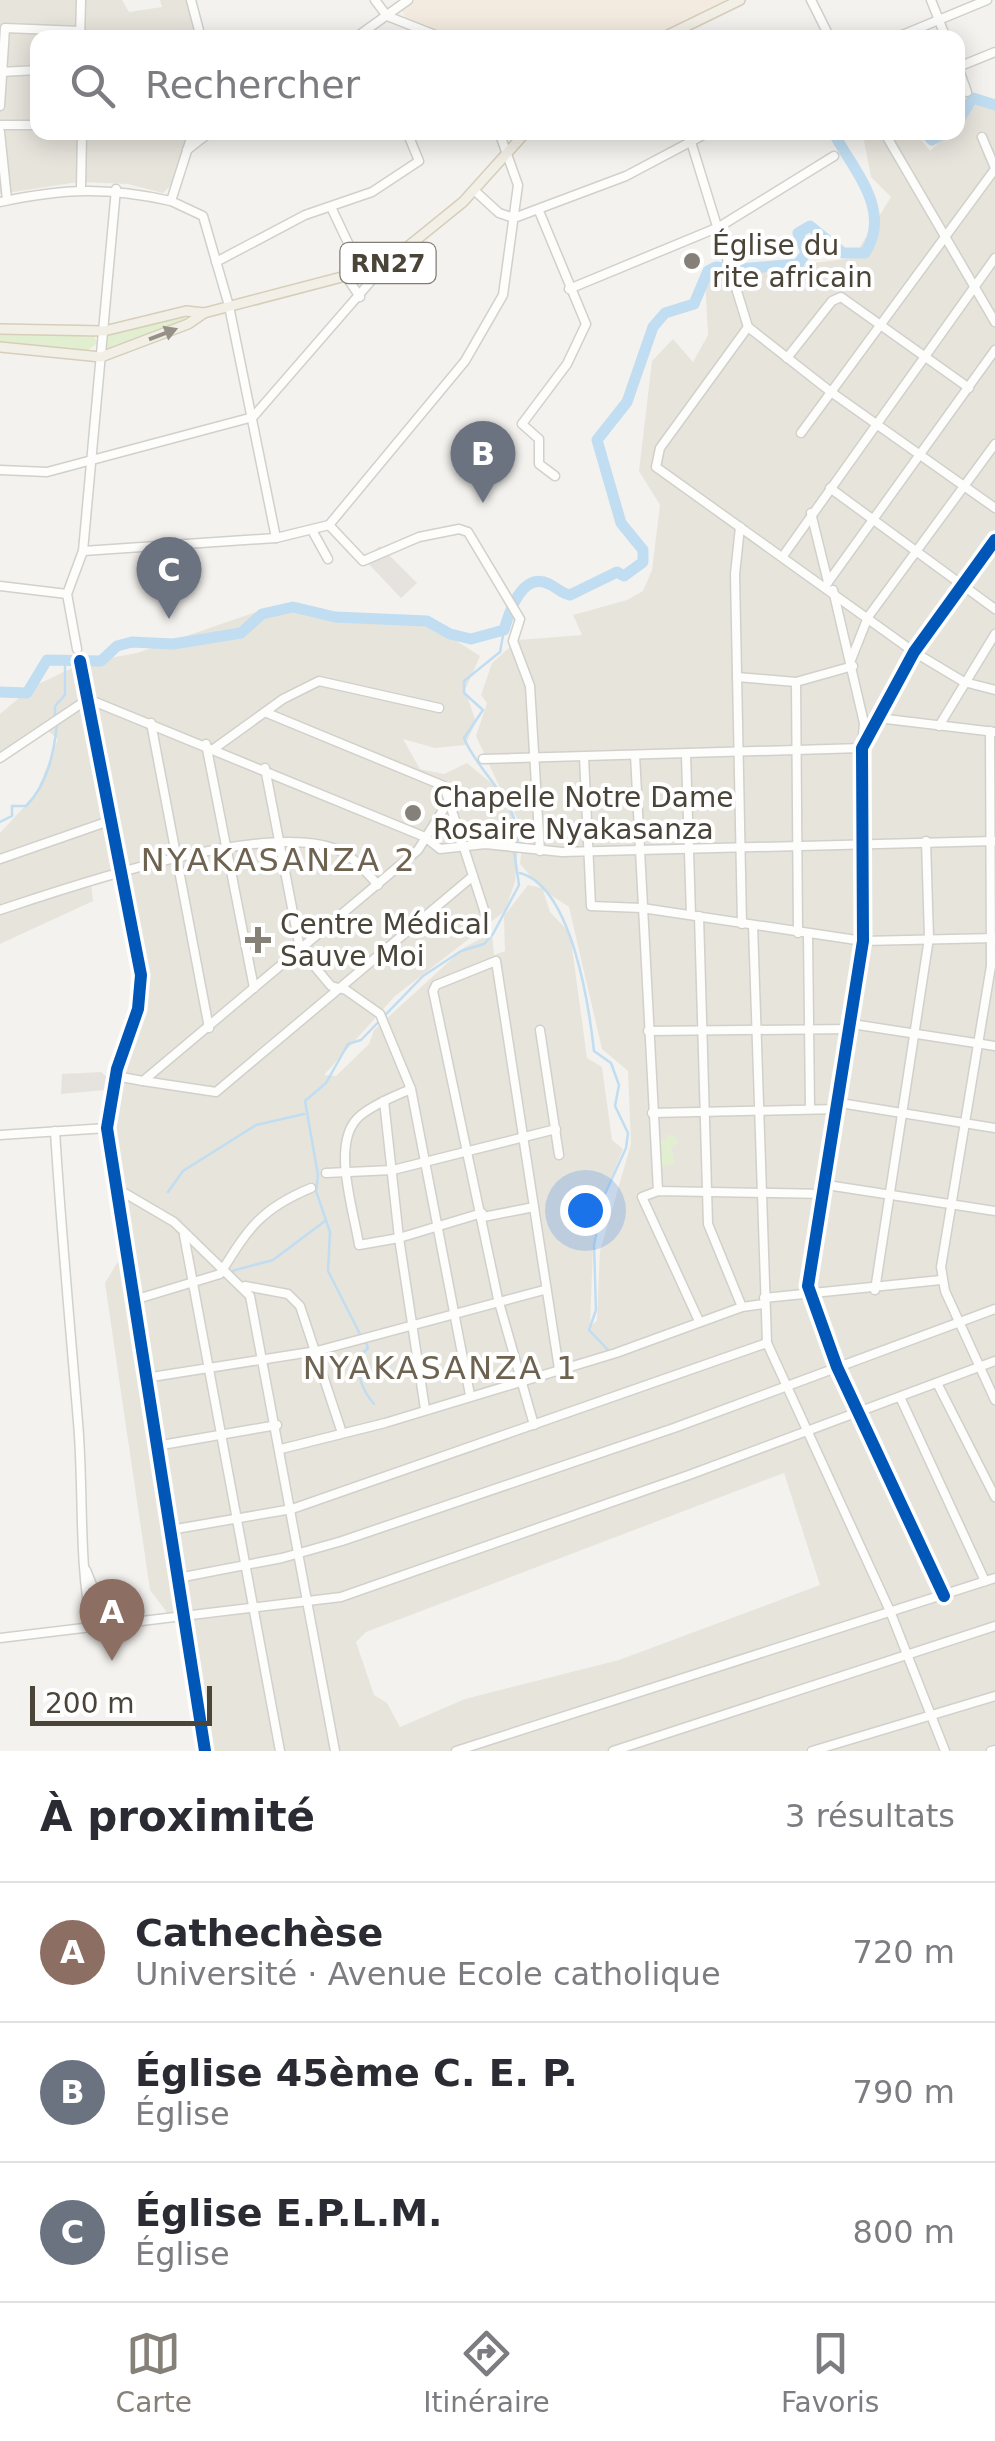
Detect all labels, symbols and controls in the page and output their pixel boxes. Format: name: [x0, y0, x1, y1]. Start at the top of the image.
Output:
search box: [30, 30, 965, 140]
icon: search: [65, 58, 120, 113]
text: Rechercher: [145, 63, 360, 107]
place label: Église du rite africain: [712, 228, 873, 294]
road number: RN27: [340, 243, 436, 283]
marker: Église du rite africain: [681, 250, 703, 272]
one-way arrow: [148, 326, 178, 341]
pin: B: [450, 420, 516, 503]
pin: C: [136, 536, 202, 619]
place label: Chapelle Notre Dame Rosaire Nyakasanza: [433, 781, 733, 846]
marker: Chapelle Notre Dame Rosaire Nyakasanza: [402, 802, 424, 824]
district label: NYAKASANZA 2: [141, 841, 417, 879]
place label: Centre Médical Sauve Moi: [280, 908, 490, 973]
marker: Centre Médical Sauve Moi: [245, 927, 271, 953]
your location: [560, 1185, 611, 1236]
district label: NYAKASANZA 1: [303, 1349, 579, 1387]
pin: A: [80, 1578, 144, 1661]
scale bar: [30, 1681, 212, 1726]
text: 200 m: [45, 1687, 135, 1720]
text: À proximité: [40, 1792, 315, 1841]
text: 3 résultats: [785, 1797, 955, 1835]
text: Cathechèse: [135, 1911, 383, 1955]
text: A: [60, 1933, 85, 1971]
text: 720 m: [853, 1933, 955, 1971]
text: Université · Avenue Ecole catholique: [135, 1955, 721, 1993]
text: Église 45ème C. E. P.: [135, 2051, 578, 2095]
text: B: [60, 2073, 85, 2111]
text: 790 m: [853, 2073, 955, 2111]
text: Église: [135, 2095, 230, 2133]
text: Église E.P.L.M.: [135, 2191, 442, 2235]
text: C: [61, 2213, 84, 2251]
text: 800 m: [853, 2213, 955, 2251]
text: Église: [135, 2235, 230, 2273]
tab: Carte: [116, 2326, 192, 2419]
tab: Itinéraire: [423, 2326, 550, 2419]
tab: Favoris: [781, 2326, 879, 2419]

